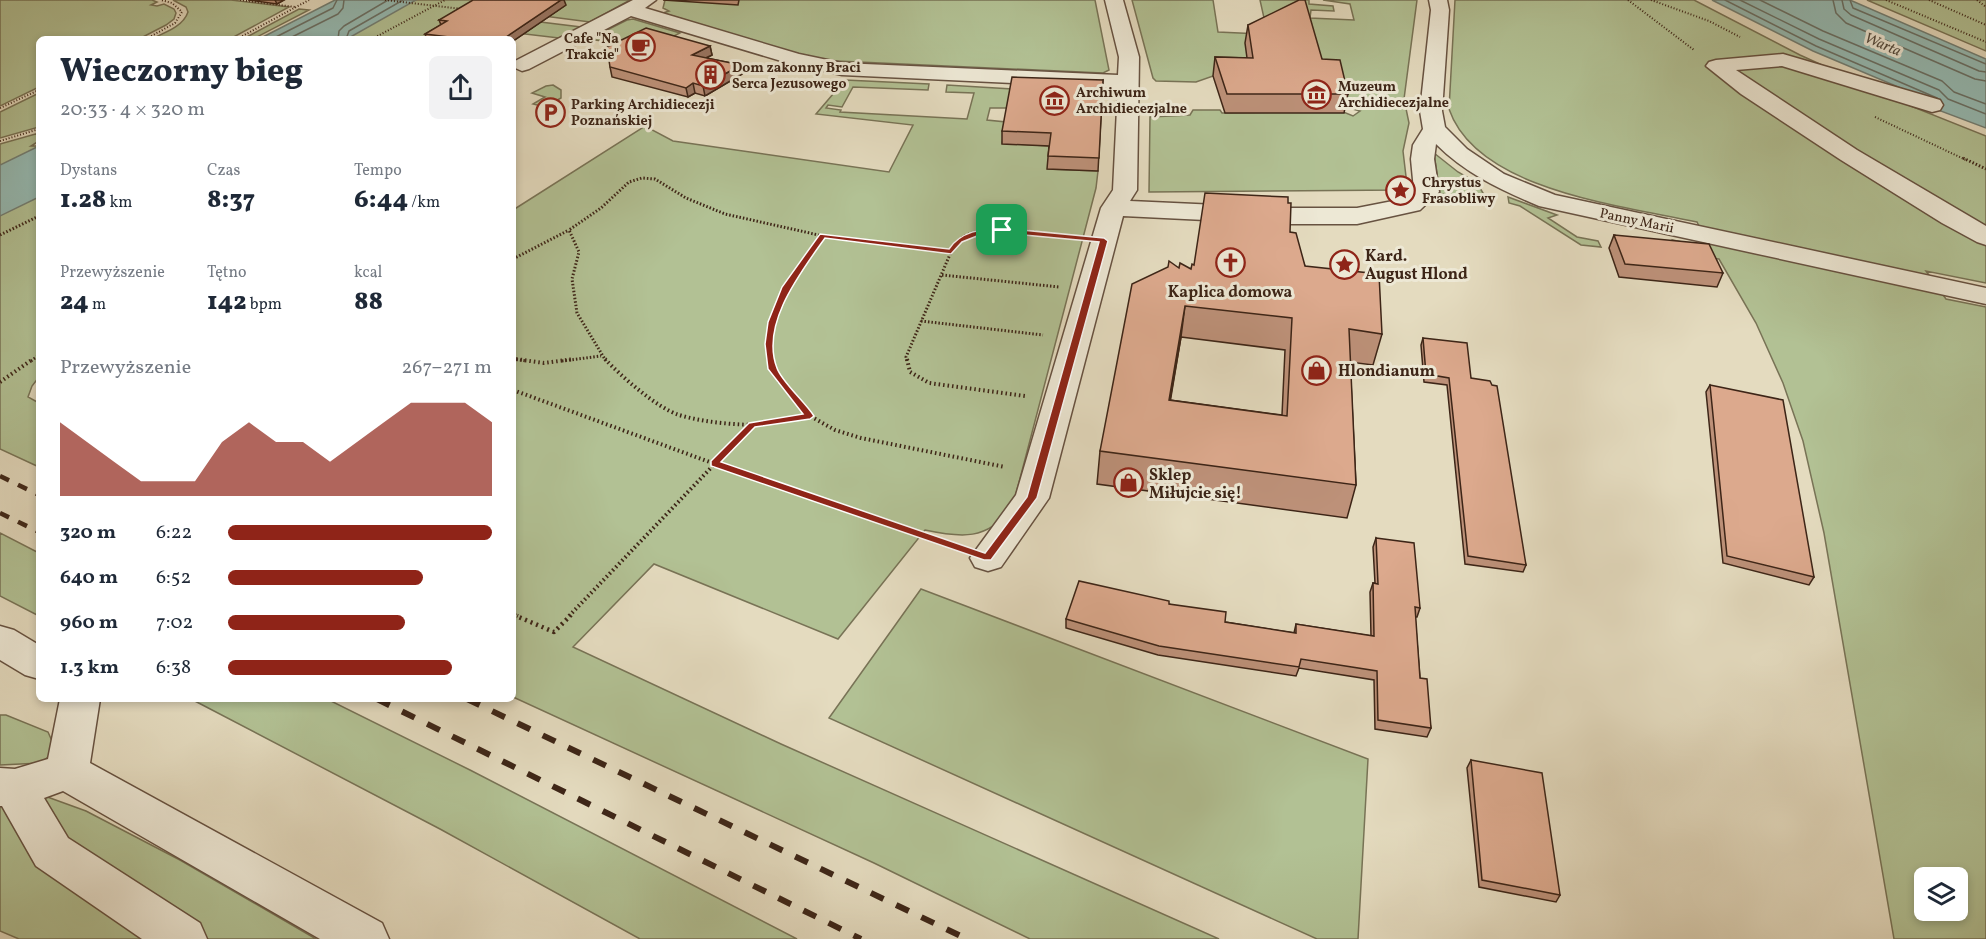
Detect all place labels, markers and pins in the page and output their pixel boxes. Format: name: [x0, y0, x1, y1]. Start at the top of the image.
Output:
place label: Cafe "Na Trakcie": [564, 30, 619, 65]
cafe icon: Cafe "Na Trakcie": [624, 30, 656, 62]
building icon: Dom zakonny Braci Serca Jezusowego: [695, 59, 727, 91]
place label: Dom zakonny Braci Serca Jezusowego: [732, 59, 861, 94]
museum icon: Muzeum Archidiecezjalne: [1301, 78, 1333, 110]
place label: Muzeum Archidiecezjalne: [1338, 78, 1449, 113]
museum icon: Archiwum Archidiecezjalne: [1039, 84, 1071, 116]
place label: Archiwum Archidiecezjalne: [1076, 84, 1187, 119]
parking icon: Parking Archidiecezji Poznańskiej: [534, 96, 566, 128]
place label: Parking Archidiecezji Poznańskiej: [571, 96, 715, 131]
place icon: Chrystus Frasobliwy: [1385, 174, 1417, 206]
place label: Chrystus Frasobliwy: [1422, 174, 1495, 209]
pin: [976, 204, 1027, 255]
place label: Kard. August Hlond: [1365, 246, 1468, 286]
church icon: Kaplica domowa: [1214, 247, 1246, 279]
place icon: Kard. August Hlond: [1328, 248, 1360, 280]
place label: Kaplica domowa: [1168, 282, 1293, 304]
shop icon: Hlondianum: [1301, 354, 1333, 386]
place label: Hlondianum: [1338, 361, 1435, 383]
place label: Sklep Miłujcie się!: [1149, 465, 1242, 505]
shop icon: Sklep Miłujcie się!: [1112, 467, 1144, 499]

